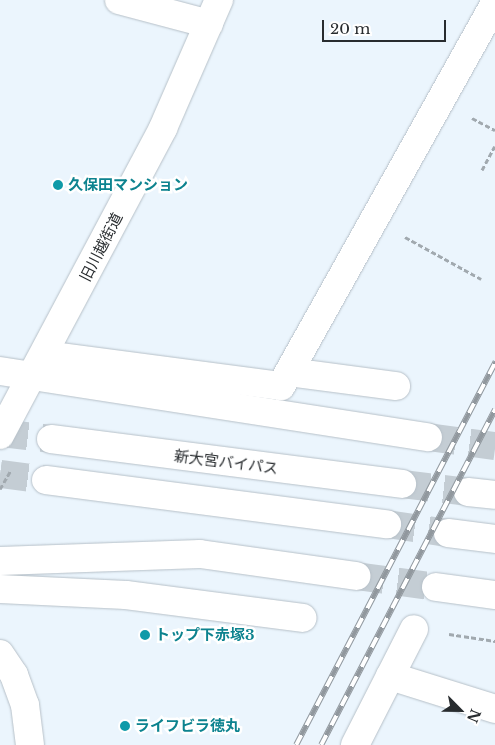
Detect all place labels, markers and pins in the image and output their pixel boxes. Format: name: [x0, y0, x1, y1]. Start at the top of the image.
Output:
place label: 久保田マンション: [68, 176, 188, 194]
marker: 久保田マンション: [52, 179, 64, 191]
place label: トップ下赤塚3: [155, 626, 255, 644]
marker: トップ下赤塚3: [139, 629, 151, 641]
place label: ライフビラ徳丸: [135, 717, 240, 735]
marker: ライフビラ徳丸: [119, 720, 131, 732]

